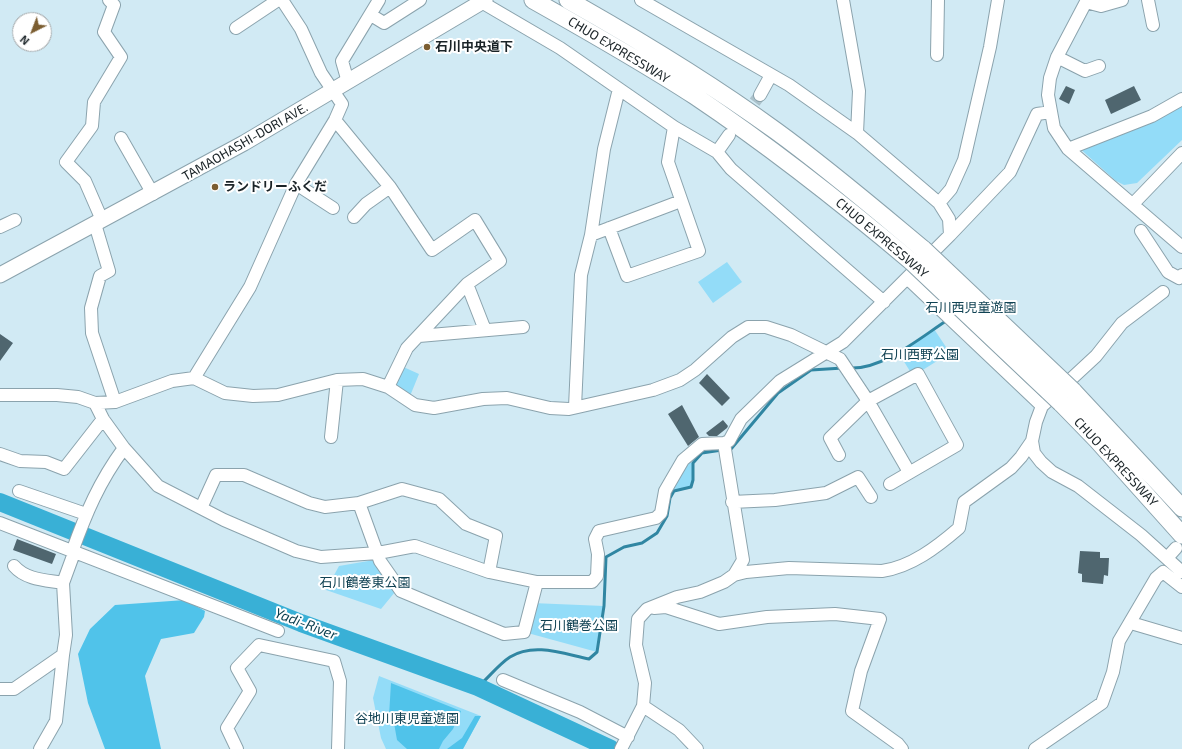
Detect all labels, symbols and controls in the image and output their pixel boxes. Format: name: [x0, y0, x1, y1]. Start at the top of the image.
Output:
north arrow: [12, 12, 52, 52]
street label: CHUO EXPRESSWAY: [565, 13, 673, 87]
text: N: [17, 33, 32, 48]
place label: 石川中央道下: [435, 39, 513, 55]
marker: 石川中央道下: [422, 42, 432, 52]
street label: TAMAOHASHI-DORI AVE.: [179, 100, 311, 184]
place label: ランドリーふくだ: [223, 179, 327, 195]
marker: ランドリーふくだ: [210, 182, 220, 192]
street label: CHUO EXPRESSWAY: [833, 195, 931, 281]
park label: 石川西児童遊園: [926, 300, 1016, 316]
park label: 石川西野公園: [881, 347, 959, 363]
street label: CHUO EXPRESSWAY: [1071, 414, 1161, 510]
park label: 石川鶴巻東公園: [320, 575, 410, 591]
water label: Yadi-River: [272, 604, 340, 644]
park label: 石川鶴巻公園: [540, 618, 618, 634]
park label: 谷地川東児童遊園: [355, 711, 459, 727]

